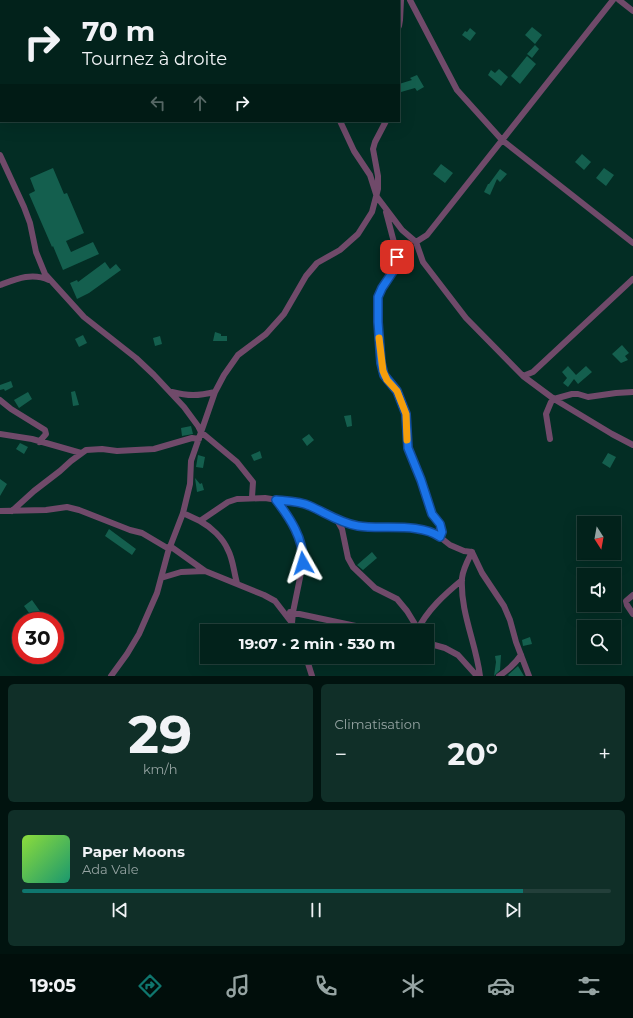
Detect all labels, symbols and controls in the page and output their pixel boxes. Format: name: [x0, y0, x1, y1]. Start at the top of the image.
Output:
text: 70 m: [82, 14, 155, 48]
icon: right: [16, 16, 68, 68]
text: Tournez à droite: [82, 48, 227, 70]
icon: left: [147, 92, 169, 114]
icon: ahead: [189, 92, 211, 114]
icon: right: [231, 92, 253, 114]
pin: [380, 240, 414, 274]
icon: arrive: [386, 246, 408, 268]
north arrow: [577, 516, 621, 560]
map controls: [577, 516, 621, 664]
position arrow: [282, 542, 324, 584]
button: sound: [577, 568, 621, 612]
speed limit sign: 30: [12, 612, 64, 664]
button: search: [577, 620, 621, 664]
text: 19:07 · 2 min · 530 m: [239, 634, 395, 653]
text: 29: [128, 703, 192, 766]
text: Climatisation: [335, 716, 421, 732]
text: 20°: [447, 736, 498, 773]
text: −: [335, 741, 347, 768]
text: +: [598, 741, 611, 768]
text: km/h: [143, 761, 178, 777]
text: Paper Moons: [82, 842, 185, 861]
text: Ada Vale: [82, 861, 139, 877]
icon: previous: [109, 899, 131, 921]
icon: pause: [305, 899, 327, 921]
icon: next: [502, 899, 524, 921]
icon: directions: [136, 972, 164, 1000]
icon: music: [224, 972, 252, 1000]
icon: phone: [312, 972, 340, 1000]
icon: climate: [399, 972, 427, 1000]
icon: car: [487, 972, 515, 1000]
icon: filters: [575, 972, 603, 1000]
text: 19:05: [30, 975, 76, 997]

